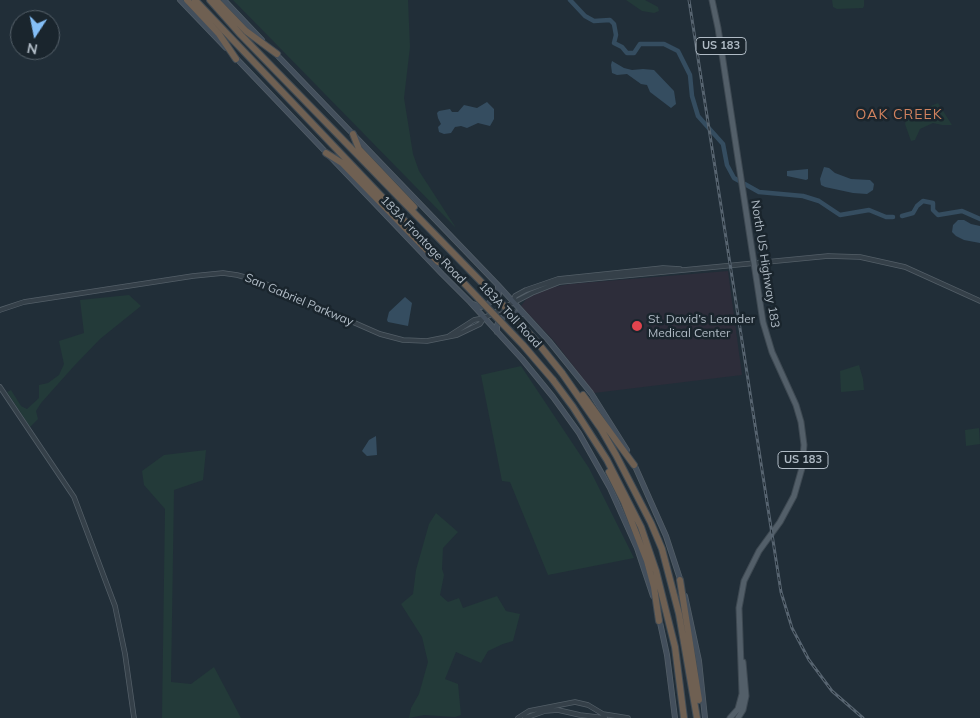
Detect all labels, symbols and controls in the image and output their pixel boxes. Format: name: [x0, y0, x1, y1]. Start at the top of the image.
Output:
north arrow: [10, 10, 60, 60]
road number: US 183: [696, 37, 746, 54]
text: N: [25, 39, 39, 59]
district label: OAK CREEK: [854, 107, 944, 123]
street label: 183A Frontage Road: [378, 193, 468, 287]
street label: North US Highway 183: [748, 199, 782, 329]
street label: San Gabriel Parkway: [243, 271, 355, 329]
street label: 183A Toll Road: [476, 279, 544, 351]
place label: St. David’s Leander Medical Center: [648, 312, 755, 340]
marker: St. David’s Leander Medical Center: [630, 319, 644, 333]
road number: US 183: [778, 452, 828, 468]

